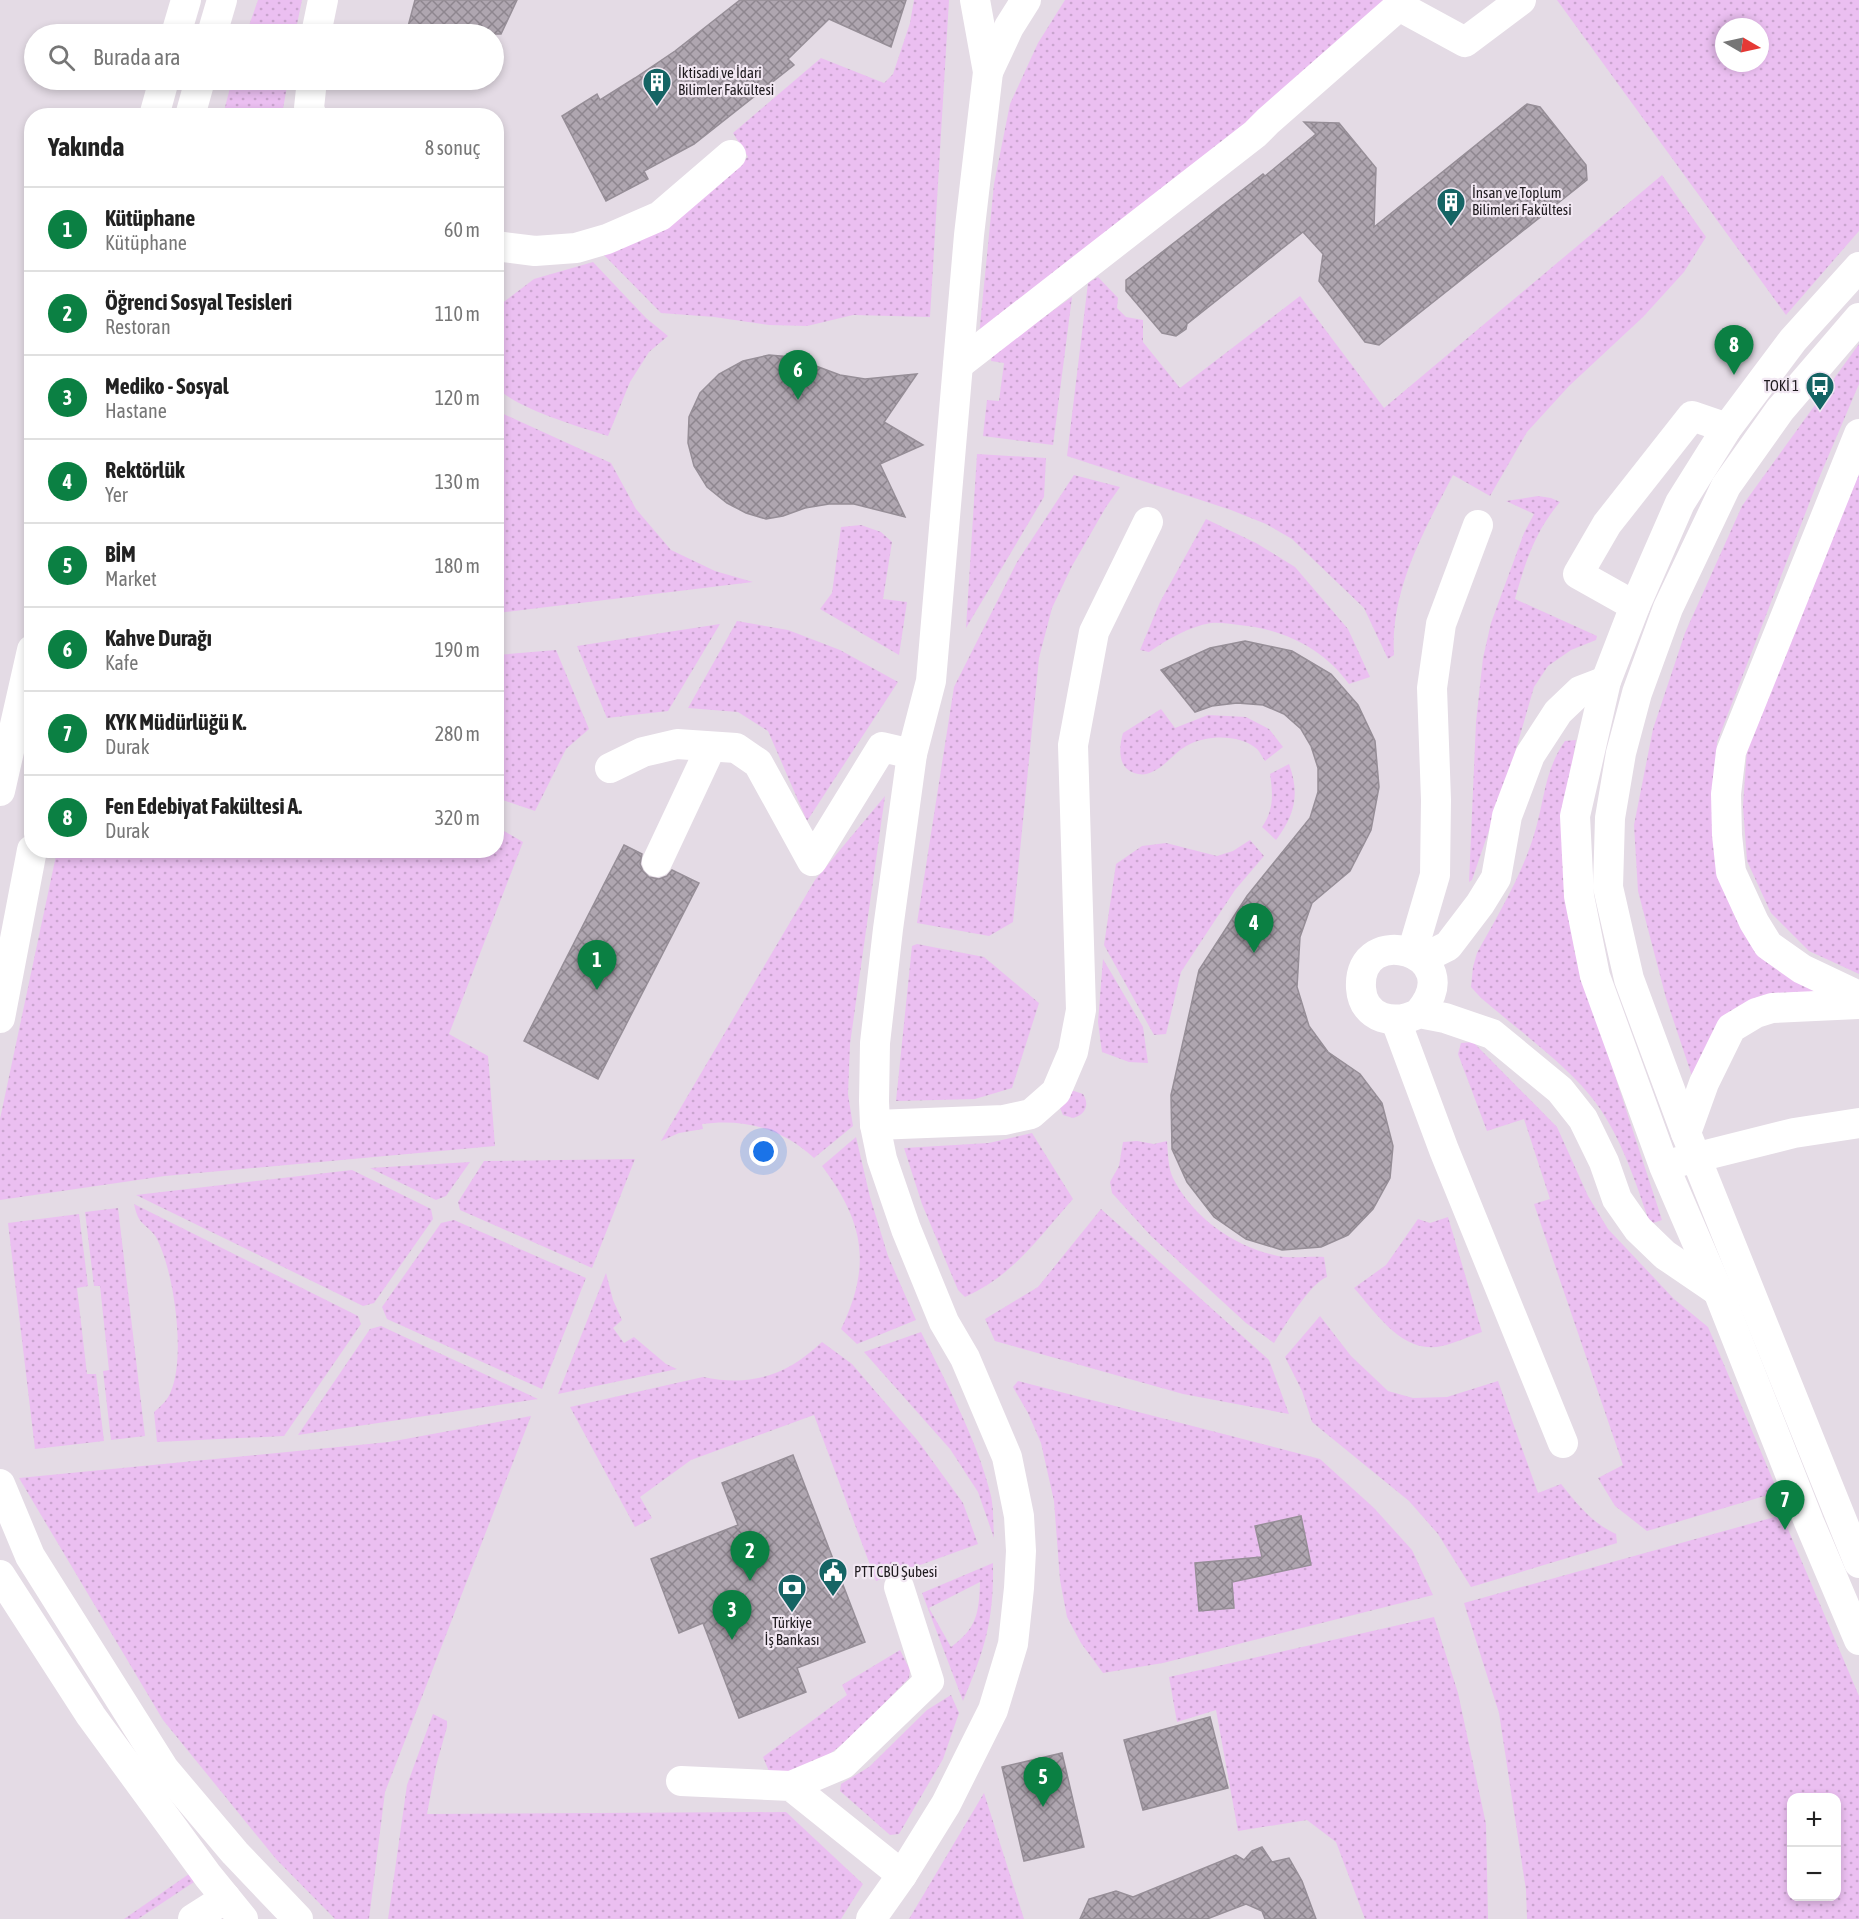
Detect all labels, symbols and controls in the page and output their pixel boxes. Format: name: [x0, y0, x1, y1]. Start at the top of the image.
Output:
north arrow: [1715, 18, 1769, 72]
search box: [24, 24, 504, 90]
icon: search: [45, 41, 78, 74]
text: Burada ara: [93, 44, 181, 70]
place label: İktisadi ve İdari Bilimler Fakültesi: [678, 64, 774, 98]
building icon: İktisadi ve İdari Bilimler Fakültesi: [641, 66, 673, 108]
text: Yakında: [48, 132, 124, 162]
text: 8 sonuç: [425, 136, 480, 159]
place label: İnsan ve Toplum Bilimleri Fakültesi: [1472, 184, 1572, 218]
building icon: İnsan ve Toplum Bilimleri Fakültesi: [1435, 186, 1467, 228]
text: Kütüphane: [105, 205, 195, 231]
text: 1: [63, 218, 72, 241]
text: 60 m: [444, 218, 480, 241]
text: Kütüphane: [105, 231, 187, 254]
text: Öğrenci Sosyal Tesisleri: [105, 289, 292, 315]
text: 2: [63, 302, 72, 325]
text: 110 m: [435, 302, 480, 325]
text: Restoran: [105, 315, 171, 338]
pin: 8: [1714, 326, 1754, 375]
pin: 6: [778, 350, 818, 400]
bus stop icon: TOKİ 1: [1804, 370, 1836, 412]
text: Mediko - Sosyal: [105, 373, 228, 399]
place label: TOKİ 1: [1764, 377, 1799, 394]
text: 3: [63, 386, 72, 409]
text: 120 m: [435, 386, 480, 409]
text: Hastane: [105, 399, 167, 422]
text: Rektörlük: [105, 457, 185, 483]
text: 4: [63, 470, 72, 493]
text: 130 m: [435, 470, 480, 493]
text: Yer: [105, 483, 128, 506]
text: BİM: [105, 541, 136, 567]
text: 5: [63, 554, 72, 577]
text: 180 m: [435, 554, 480, 577]
text: Market: [105, 567, 157, 590]
text: Kahve Durağı: [105, 625, 212, 651]
text: 6: [63, 638, 72, 661]
text: 190 m: [435, 638, 480, 661]
text: Kafe: [105, 651, 138, 674]
text: KYK Müdürlüğü K.: [105, 709, 247, 735]
text: 7: [63, 722, 72, 745]
text: 280 m: [435, 722, 480, 745]
text: Durak: [105, 735, 149, 758]
text: Fen Edebiyat Fakültesi A.: [105, 793, 302, 819]
text: 8: [63, 806, 72, 829]
text: 320 m: [435, 806, 480, 829]
text: Durak: [105, 819, 149, 842]
pin: 4: [1234, 904, 1274, 953]
pin: 1: [578, 940, 616, 990]
your location: [749, 1137, 778, 1166]
pin: 7: [1766, 1480, 1804, 1530]
pin: 2: [730, 1532, 770, 1581]
public building icon: PTT CBÜ Şubesi: [817, 1556, 849, 1598]
place label: PTT CBÜ Şubesi: [854, 1563, 938, 1580]
bank icon: Türkiye İş Bankası: [776, 1572, 808, 1614]
pin: 3: [712, 1590, 752, 1640]
place label: Türkiye İş Bankası: [765, 1614, 819, 1648]
pin: 5: [1024, 1758, 1062, 1807]
map controls: [1787, 1793, 1841, 1901]
button: +: [1787, 1793, 1841, 1847]
button: −: [1787, 1847, 1841, 1901]

